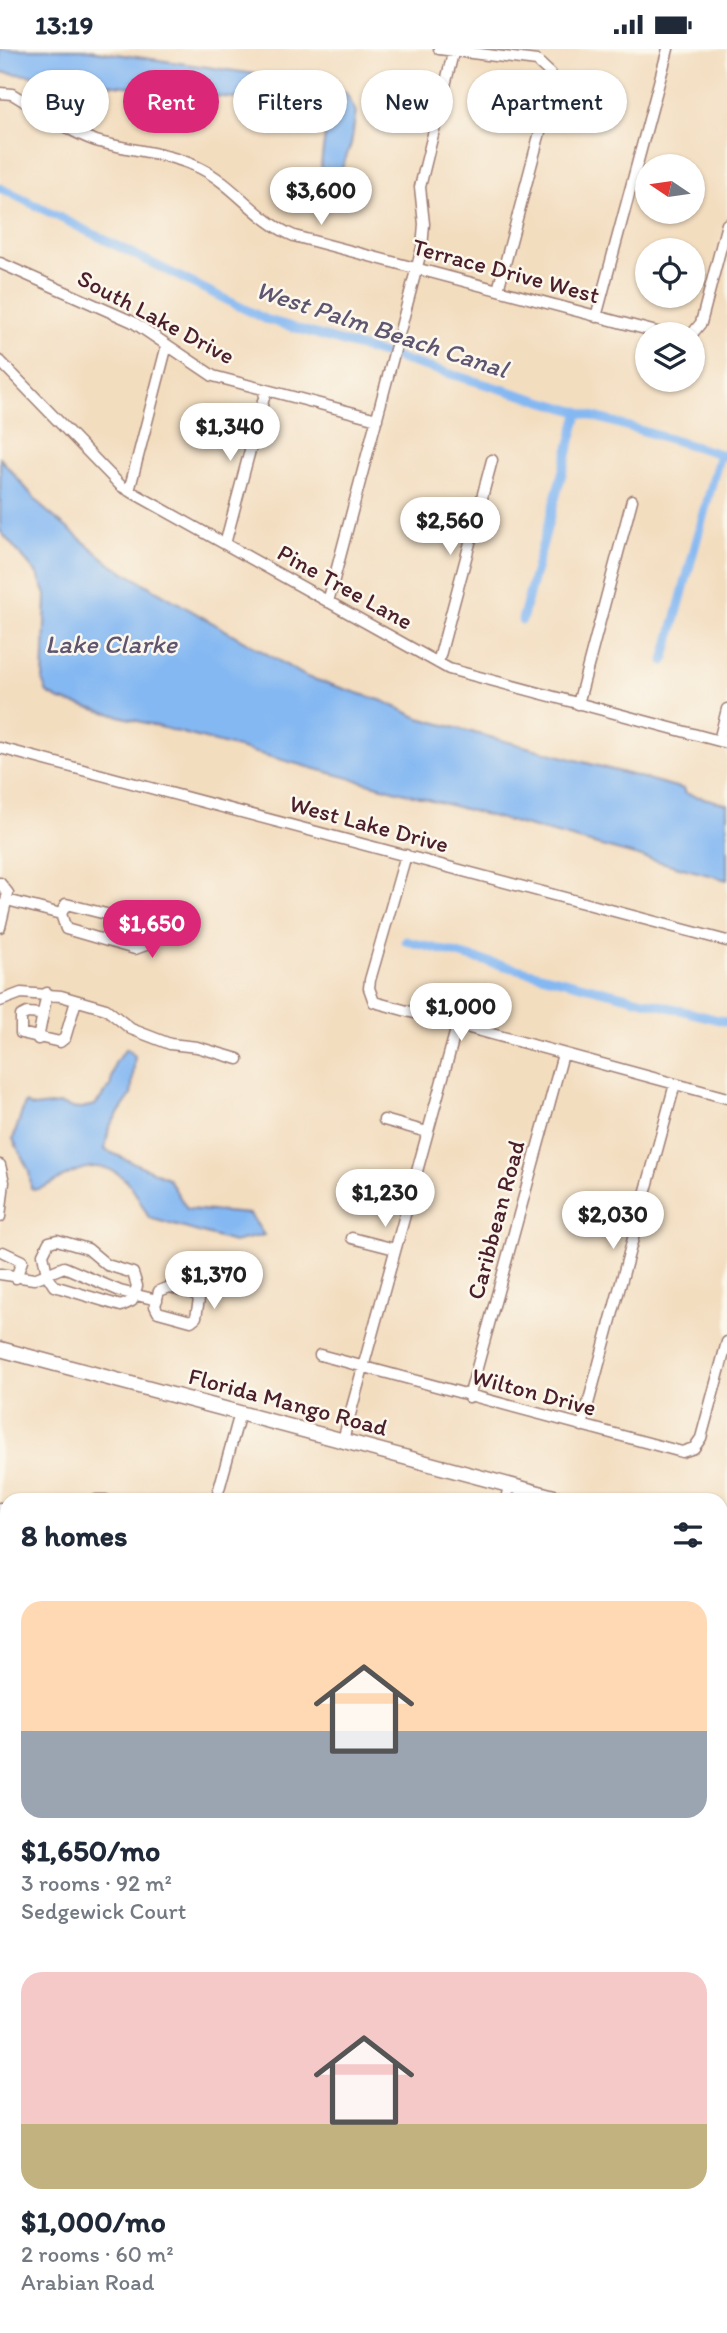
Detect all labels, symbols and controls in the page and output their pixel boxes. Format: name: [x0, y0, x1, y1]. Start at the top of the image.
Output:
text: 13:19: [35, 9, 93, 41]
chip: Buy: [21, 70, 109, 133]
chip: Rent: [123, 70, 219, 133]
chip: Filters: [233, 70, 347, 133]
chip: New: [361, 70, 453, 133]
chip: Apartment: [467, 70, 627, 133]
north arrow: [635, 154, 705, 224]
map controls: [635, 154, 705, 392]
pin: $3,600: [264, 167, 378, 227]
text: $3,600: [286, 176, 356, 204]
street label: Terrace Drive West: [409, 232, 603, 309]
button: locate: [635, 238, 705, 308]
street label: South Lake Drive: [73, 263, 240, 370]
water label: West Palm Beach Canal: [252, 273, 514, 385]
button: layers: [635, 322, 705, 392]
pin: $1,340: [173, 403, 287, 463]
text: $1,340: [196, 412, 264, 440]
pin: $2,560: [393, 497, 507, 557]
text: $2,560: [416, 506, 484, 534]
street label: Pine Tree Lane: [273, 537, 418, 636]
water label: Lake Clarke: [45, 628, 179, 660]
street label: West Lake Drive: [286, 788, 452, 859]
pin: $1,650: [95, 901, 209, 960]
text: $1,650: [119, 909, 185, 937]
pin: $1,000: [404, 983, 518, 1043]
text: $1,000: [426, 992, 496, 1020]
street label: Caribbean Road: [460, 1137, 531, 1303]
pin: $1,230: [328, 1169, 442, 1229]
text: $1,230: [352, 1178, 418, 1206]
pin: $2,030: [556, 1191, 670, 1251]
text: $2,030: [578, 1200, 648, 1228]
pin: $1,370: [157, 1251, 271, 1311]
text: $1,370: [181, 1260, 247, 1288]
street label: Florida Mango Road: [185, 1361, 391, 1442]
street label: Wilton Drive: [469, 1361, 600, 1422]
icon: filters: [669, 1516, 707, 1554]
text: 8 homes: [21, 1517, 128, 1554]
icon: home: [301, 1646, 427, 1772]
text: $1,650/mo: [21, 1832, 160, 1869]
text: 3 rooms · 92 m²: [21, 1869, 172, 1897]
text: Sedgewick Court: [21, 1897, 186, 1925]
icon: home: [301, 2017, 427, 2143]
text: $1,000/mo: [21, 2203, 166, 2240]
text: 2 rooms · 60 m²: [21, 2240, 174, 2268]
text: Arabian Road: [21, 2268, 154, 2296]

